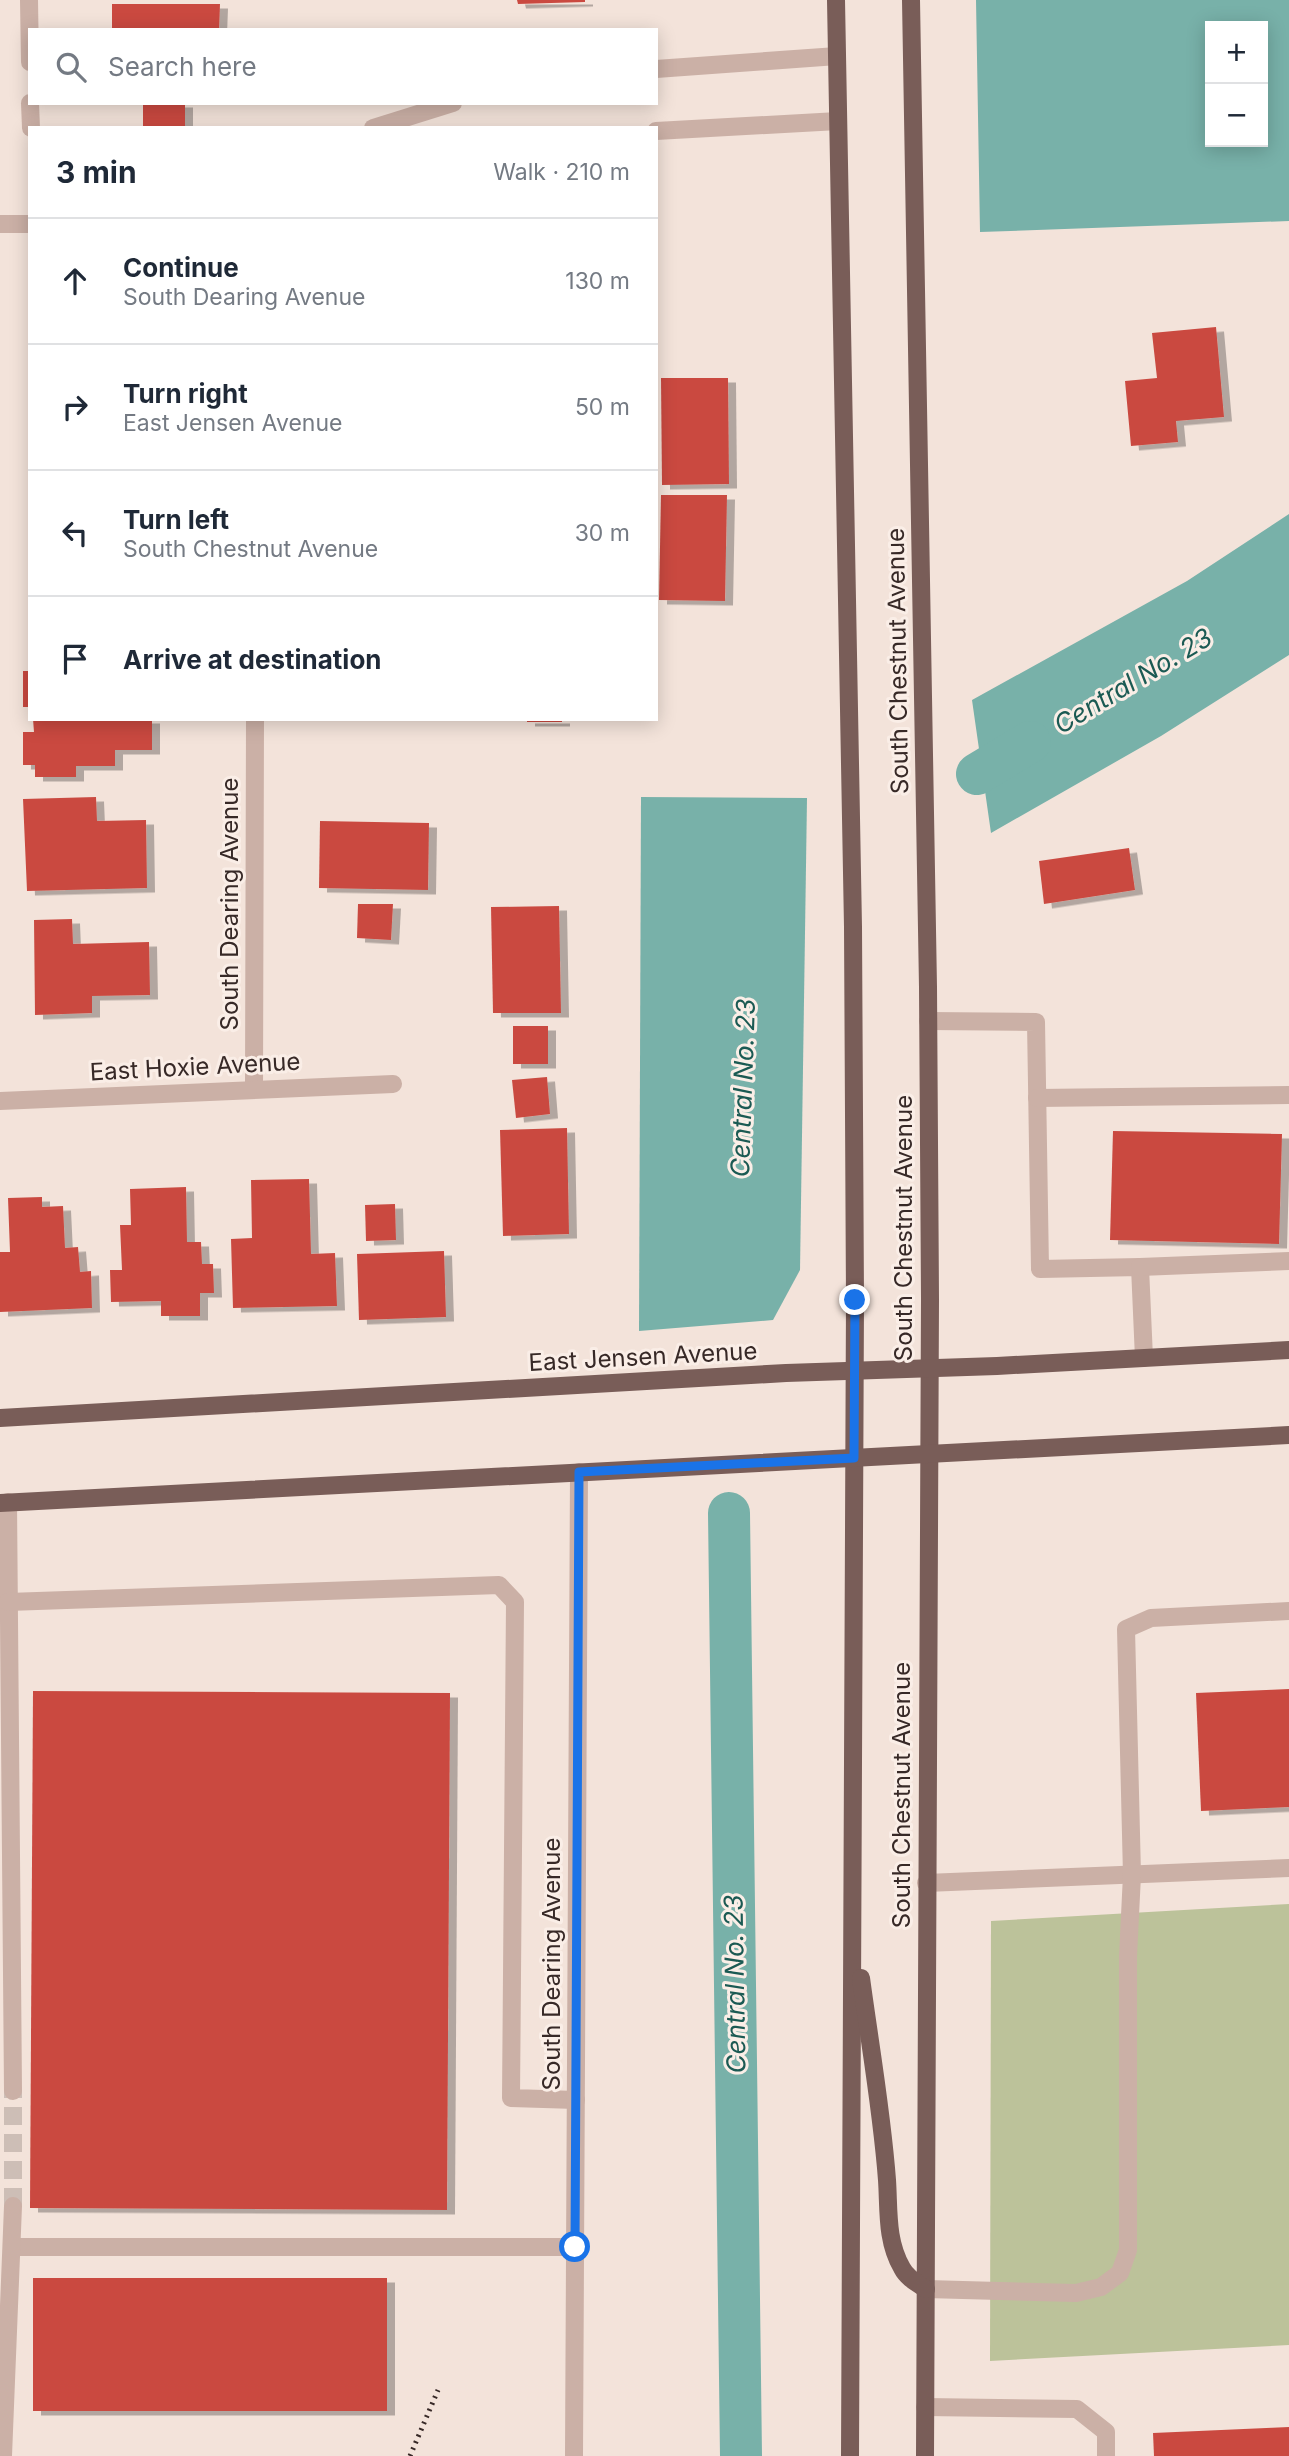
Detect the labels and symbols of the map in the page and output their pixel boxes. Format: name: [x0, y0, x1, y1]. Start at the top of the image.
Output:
street label: South Chestnut Avenue: [881, 528, 914, 794]
water label: Central No. 23: [1048, 621, 1217, 740]
street label: South Dearing Avenue: [215, 778, 244, 1030]
water label: Central No. 23: [724, 998, 761, 1178]
street label: East Hoxie Avenue: [89, 1047, 301, 1086]
street label: South Chestnut Avenue: [889, 1095, 918, 1361]
route end: [839, 1284, 870, 1315]
street label: East Jensen Avenue: [528, 1336, 758, 1377]
street label: South Chestnut Avenue: [887, 1662, 916, 1928]
street label: South Dearing Avenue: [537, 1838, 566, 2090]
water label: Central No. 23: [717, 1894, 752, 2074]
route start: [559, 2231, 590, 2262]

